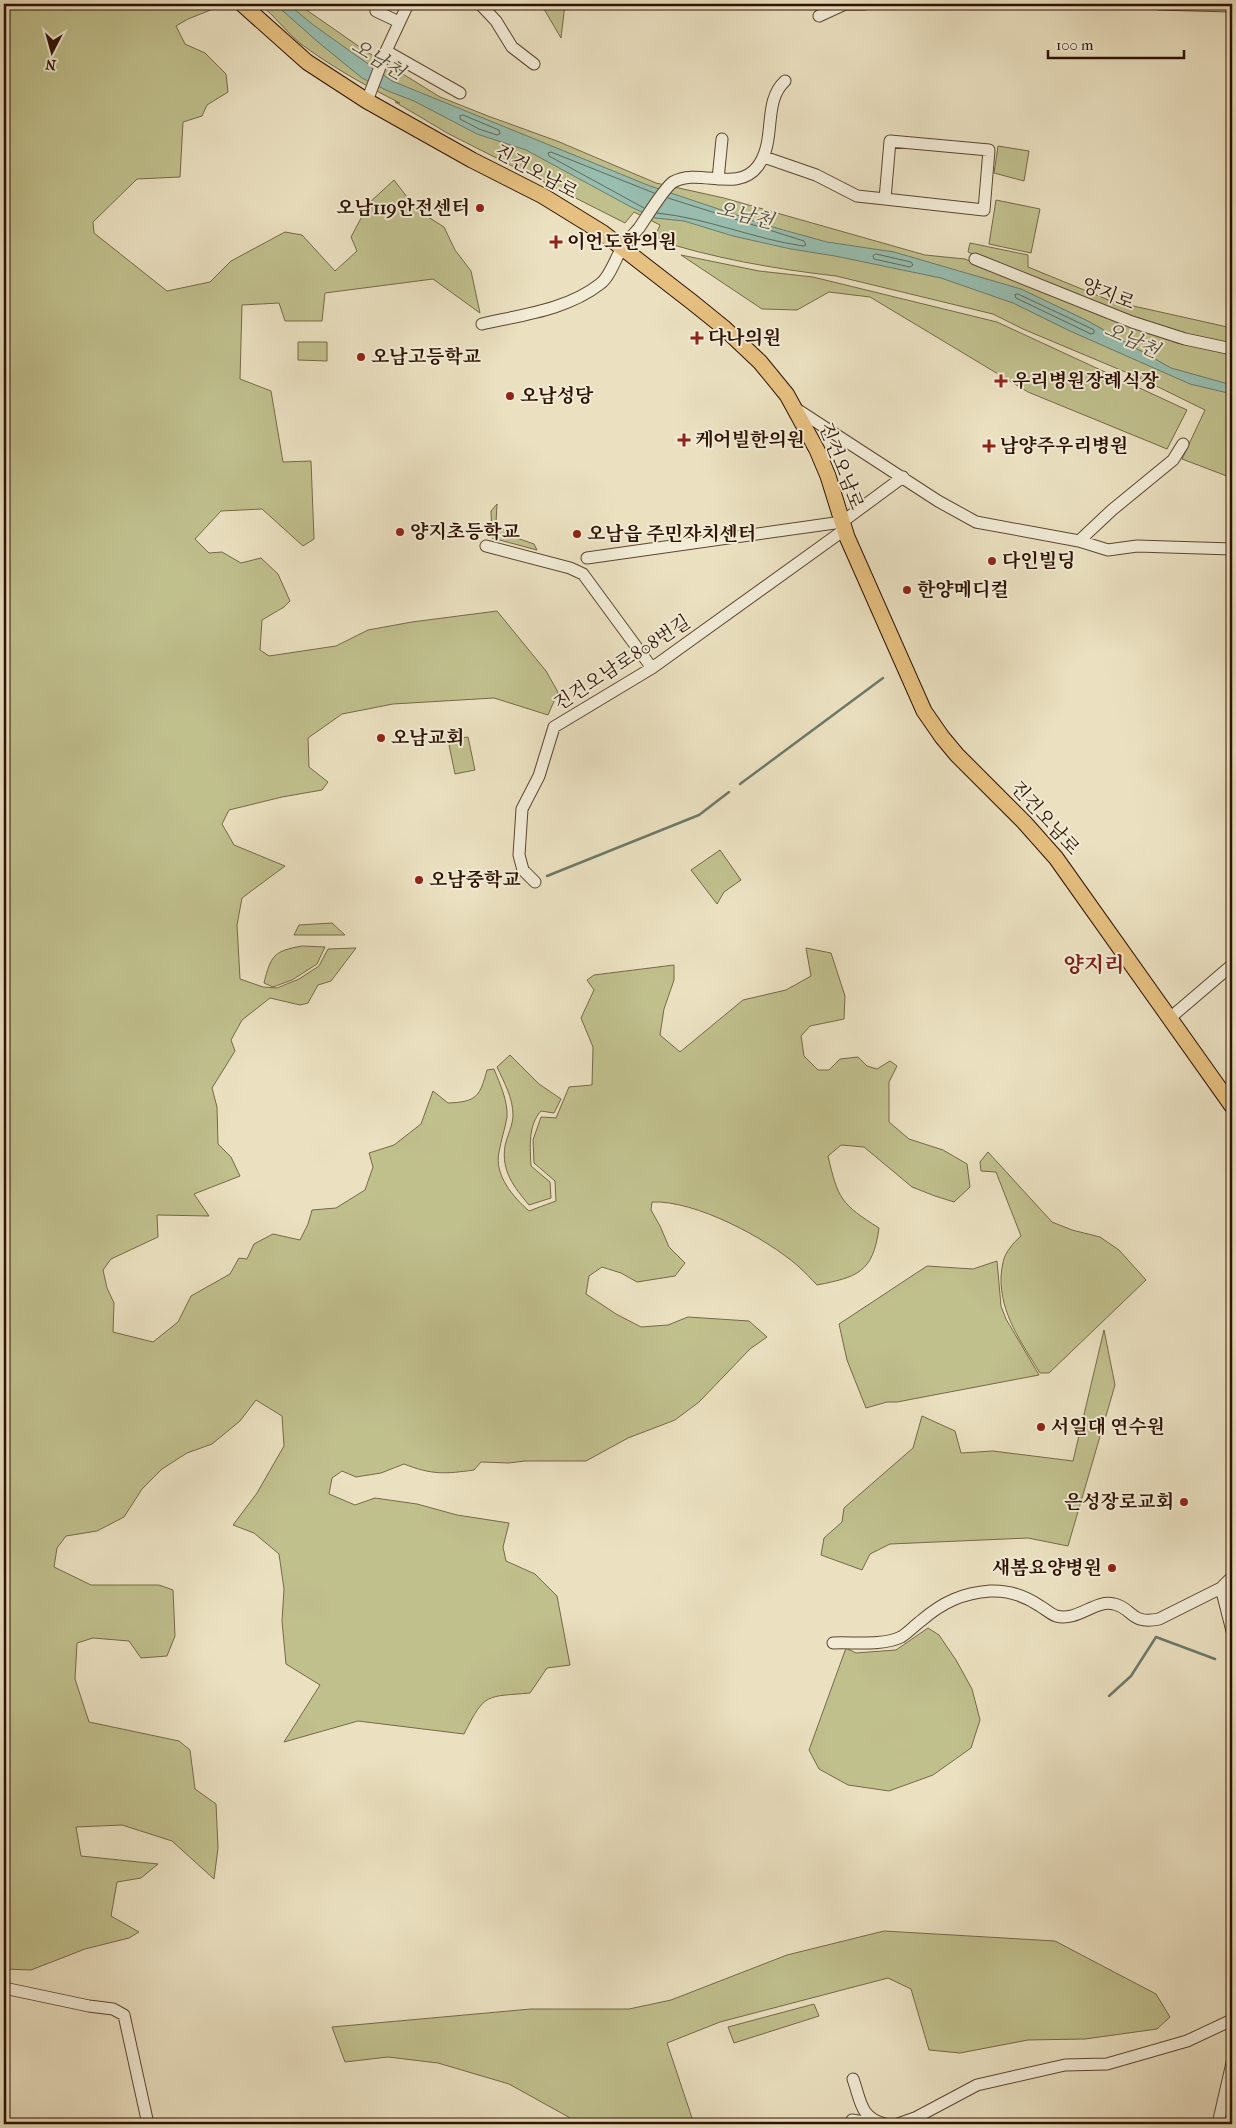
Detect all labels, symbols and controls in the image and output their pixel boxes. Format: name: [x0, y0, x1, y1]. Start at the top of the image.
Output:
north arrow: [28, 28, 78, 78]
scale bar: [1048, 28, 1185, 60]
water label: 오남천: [347, 34, 410, 85]
text: 100 m: [1056, 36, 1094, 54]
text: N: [44, 55, 57, 73]
street label: 진건오남로: [491, 140, 581, 204]
place label: 오남119안전센터: [336, 197, 470, 219]
water label: 오남천: [714, 197, 778, 234]
marker: 오남119안전센터: [474, 202, 486, 214]
place label: 이언도한의원: [567, 231, 677, 253]
marker: 이언도한의원: [549, 235, 563, 249]
street label: 양지로: [1078, 274, 1138, 314]
water label: 오남천: [1101, 317, 1165, 363]
place label: 다나의원: [708, 327, 781, 349]
marker: 다나의원: [690, 331, 704, 345]
place label: 오남고등학교: [371, 346, 481, 368]
marker: 오남고등학교: [355, 351, 367, 363]
place label: 우리병원장례식장: [1012, 370, 1159, 392]
marker: 우리병원장례식장: [994, 374, 1008, 388]
place label: 오남성당: [520, 385, 594, 407]
marker: 오남성당: [504, 390, 516, 402]
street label: 진건오남로: [814, 419, 868, 513]
place label: 케어빌한의원: [695, 429, 805, 451]
marker: 케어빌한의원: [677, 433, 691, 447]
place label: 남양주우리병원: [1000, 435, 1128, 457]
marker: 남양주우리병원: [982, 439, 996, 453]
place label: 양지초등학교: [410, 521, 520, 543]
place label: 오남읍 주민자치센터: [587, 523, 756, 545]
marker: 양지초등학교: [394, 526, 406, 538]
marker: 오남읍 주민자치센터: [571, 528, 583, 540]
place label: 다인빌딩: [1002, 550, 1075, 572]
marker: 다인빌딩: [986, 555, 998, 567]
place label: 한양메디컬: [917, 579, 1009, 601]
marker: 한양메디컬: [901, 584, 913, 596]
street label: 진건오남로808번길: [550, 611, 694, 715]
place label: 오남교회: [391, 727, 464, 749]
marker: 오남교회: [375, 732, 387, 744]
street label: 진건오남로: [1006, 777, 1084, 859]
place label: 오남중학교: [429, 869, 521, 891]
marker: 오남중학교: [413, 874, 425, 886]
district label: 양지리: [1064, 953, 1124, 977]
place label: 서일대 연수원: [1051, 1416, 1165, 1438]
marker: 서일대 연수원: [1035, 1421, 1047, 1433]
place label: 은성장로교회: [1064, 1491, 1174, 1513]
marker: 은성장로교회: [1178, 1496, 1190, 1508]
place label: 새봄요양병원: [992, 1557, 1102, 1579]
marker: 새봄요양병원: [1106, 1562, 1118, 1574]

